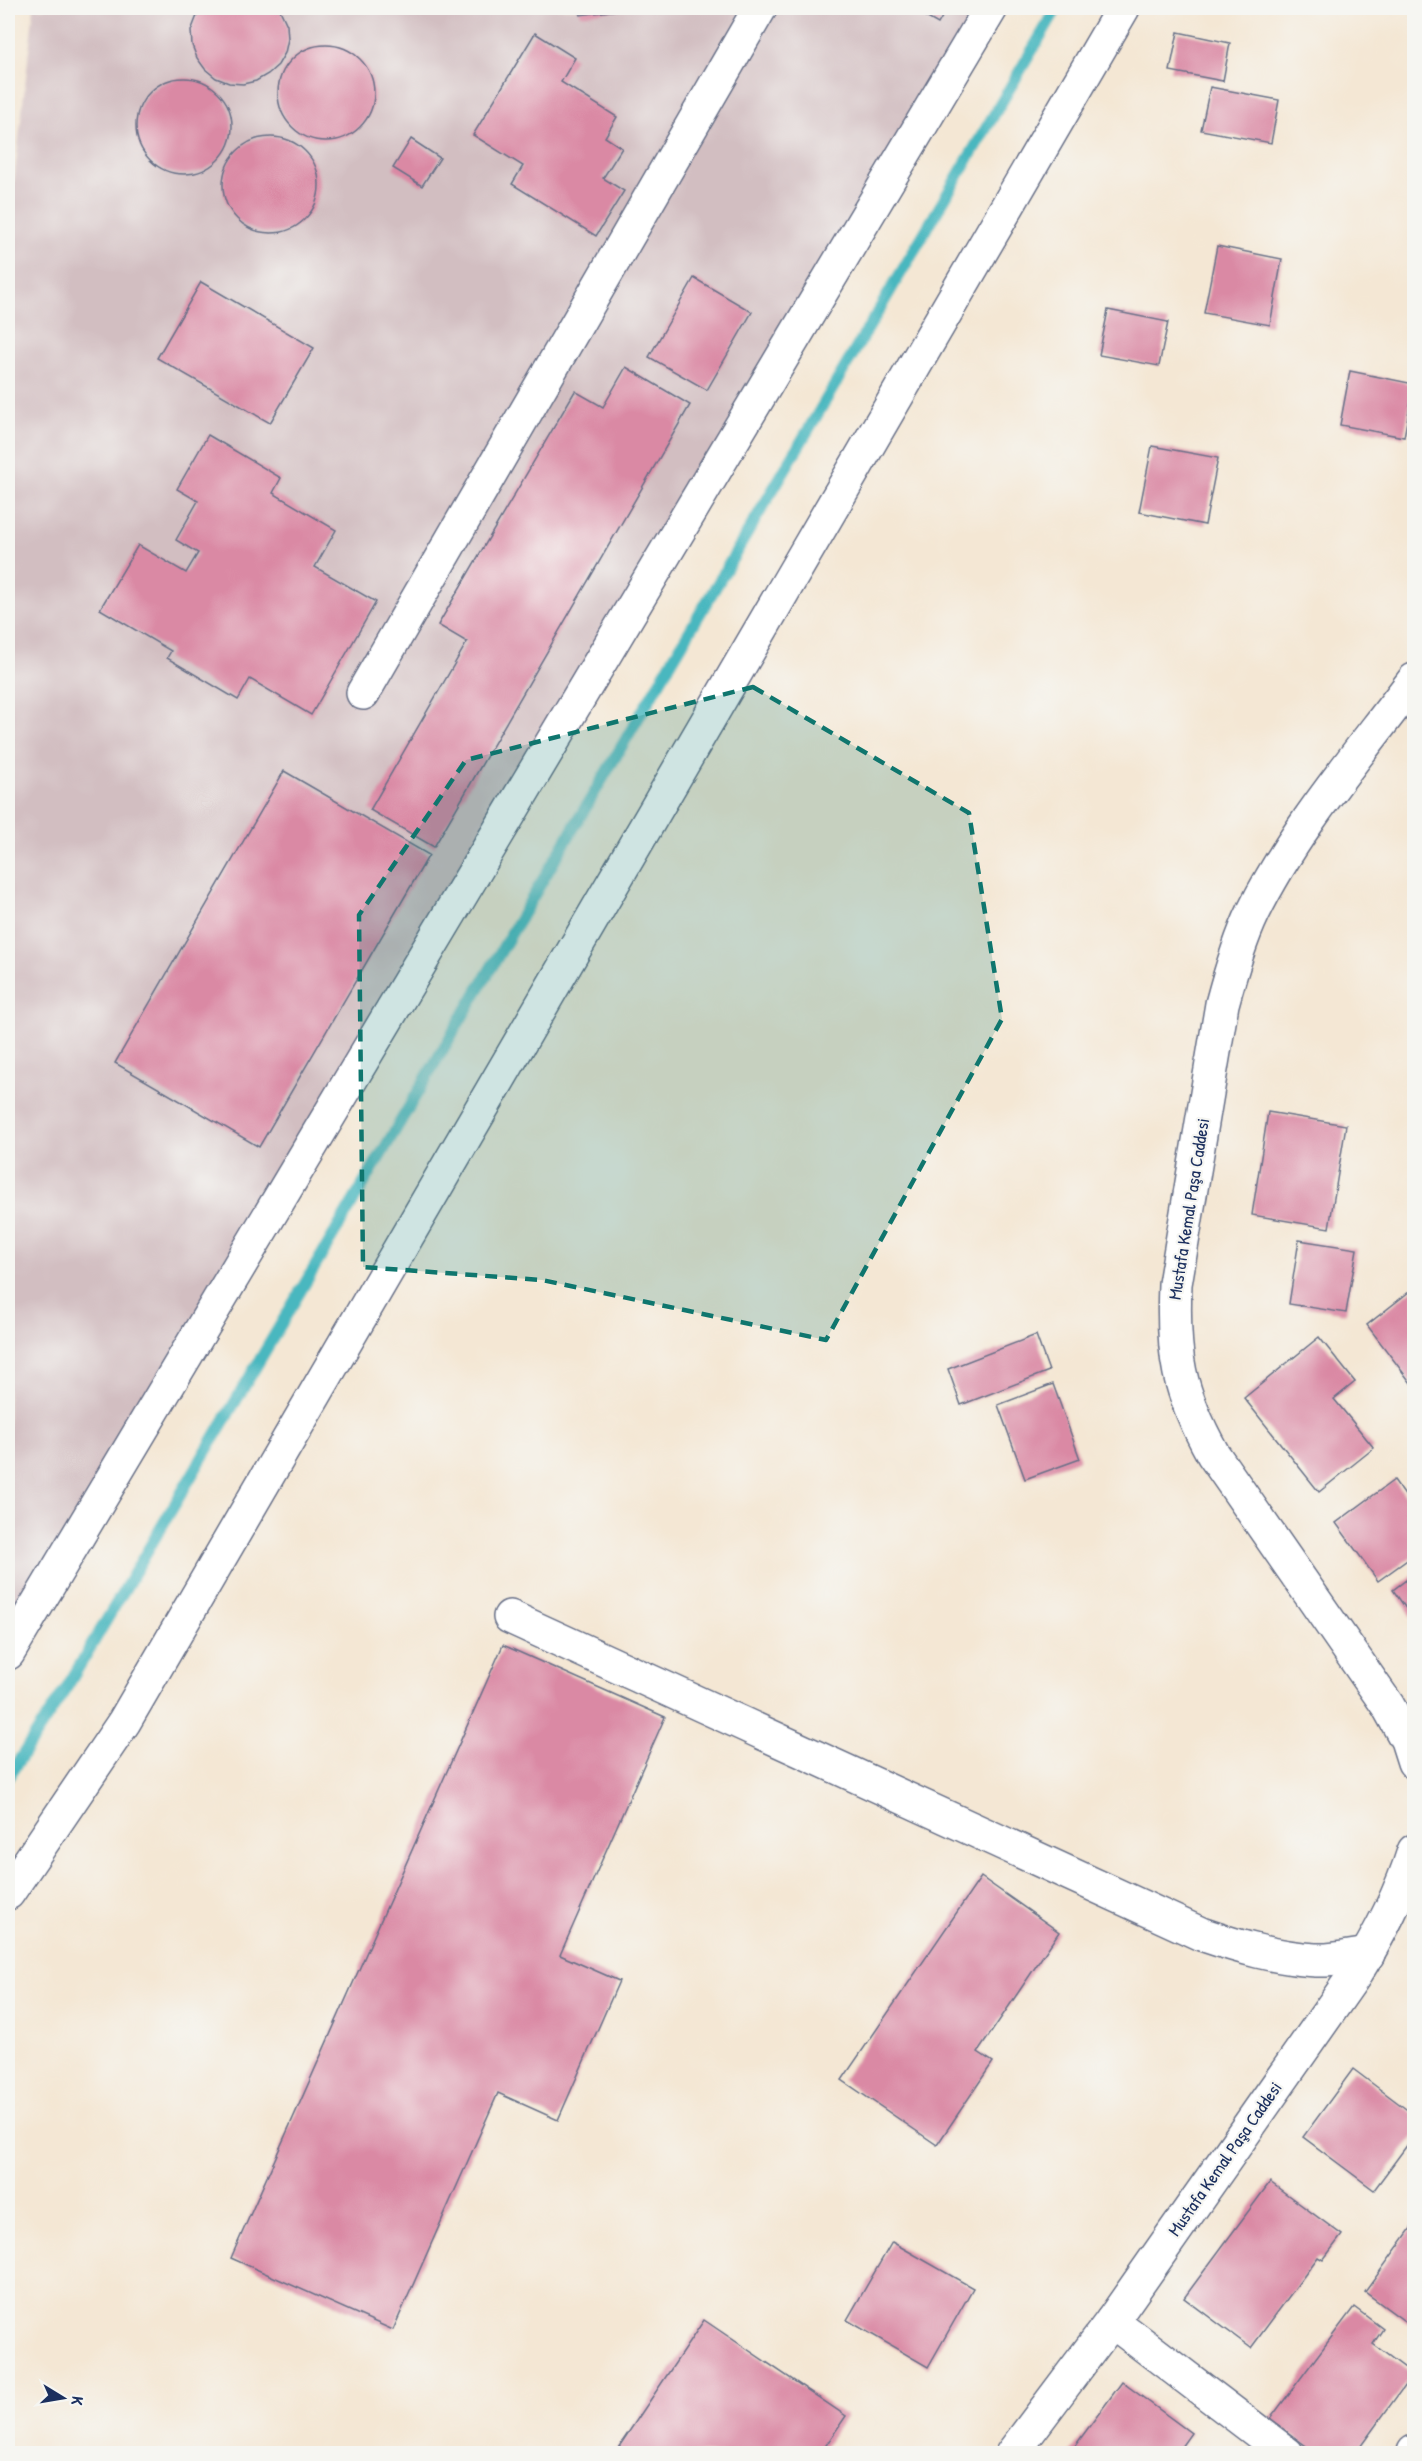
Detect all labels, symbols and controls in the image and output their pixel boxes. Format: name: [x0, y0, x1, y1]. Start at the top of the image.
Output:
street label: Mustafa Kemal Paşa Caddesi: [1162, 1116, 1215, 1301]
street label: Mustafa Kemal Paşa Caddesi: [1162, 2076, 1287, 2241]
north arrow: [33, 2368, 93, 2428]
text: K: [66, 2395, 89, 2408]

